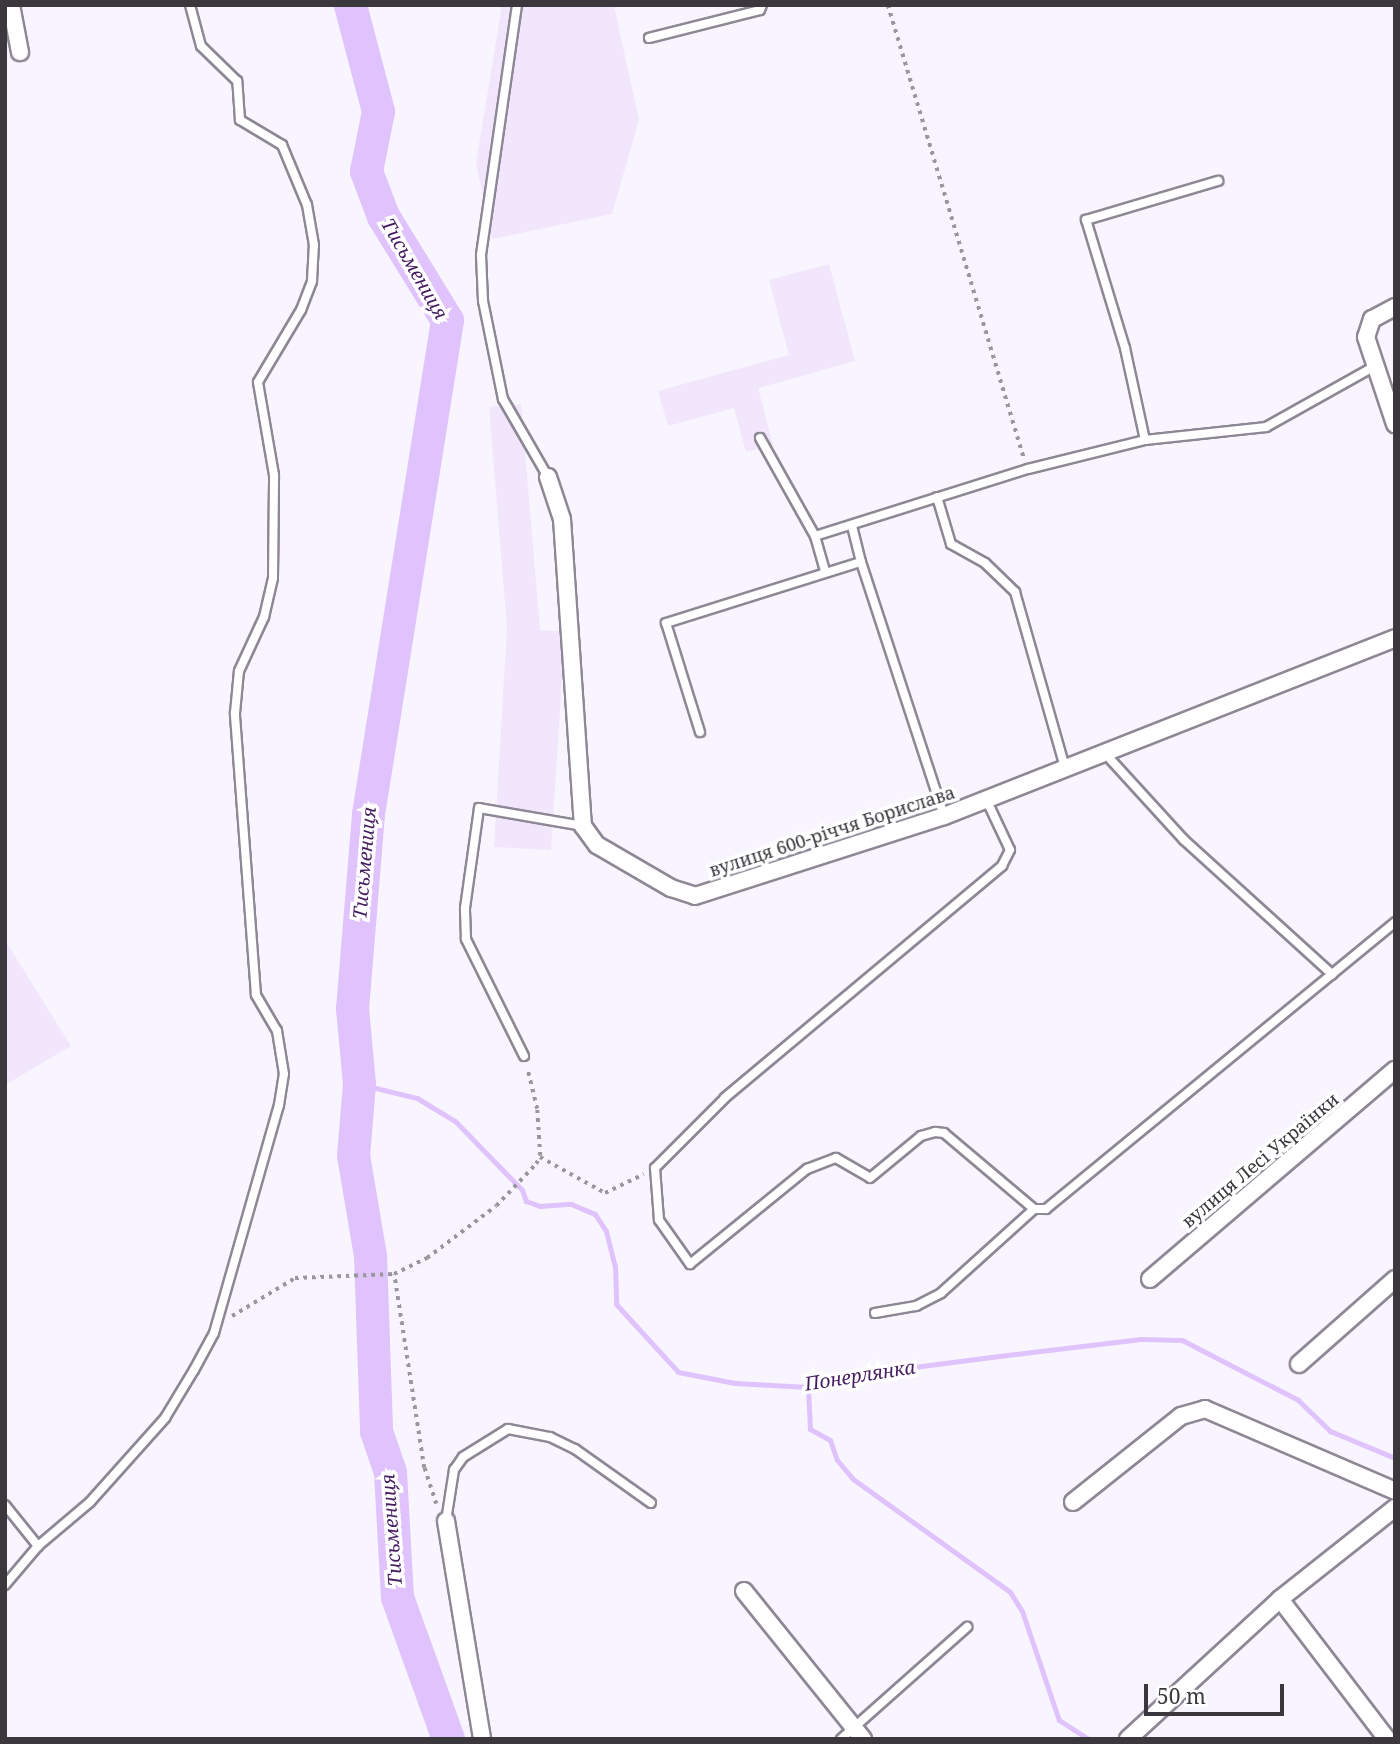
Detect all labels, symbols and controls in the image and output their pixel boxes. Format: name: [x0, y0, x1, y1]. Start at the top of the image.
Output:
water label: Тисьмениця: [376, 215, 452, 323]
street label: вулиця 600-річчя Борислава: [706, 781, 958, 881]
water label: Тисьмениця: [349, 806, 381, 920]
street label: вулиця Лесі Українки: [1177, 1088, 1343, 1232]
water label: Понерлянка: [803, 1356, 917, 1396]
water label: Тисьмениця: [377, 1473, 407, 1587]
scale bar: [1148, 1670, 1288, 1714]
text: 50 m: [1157, 1682, 1206, 1710]

